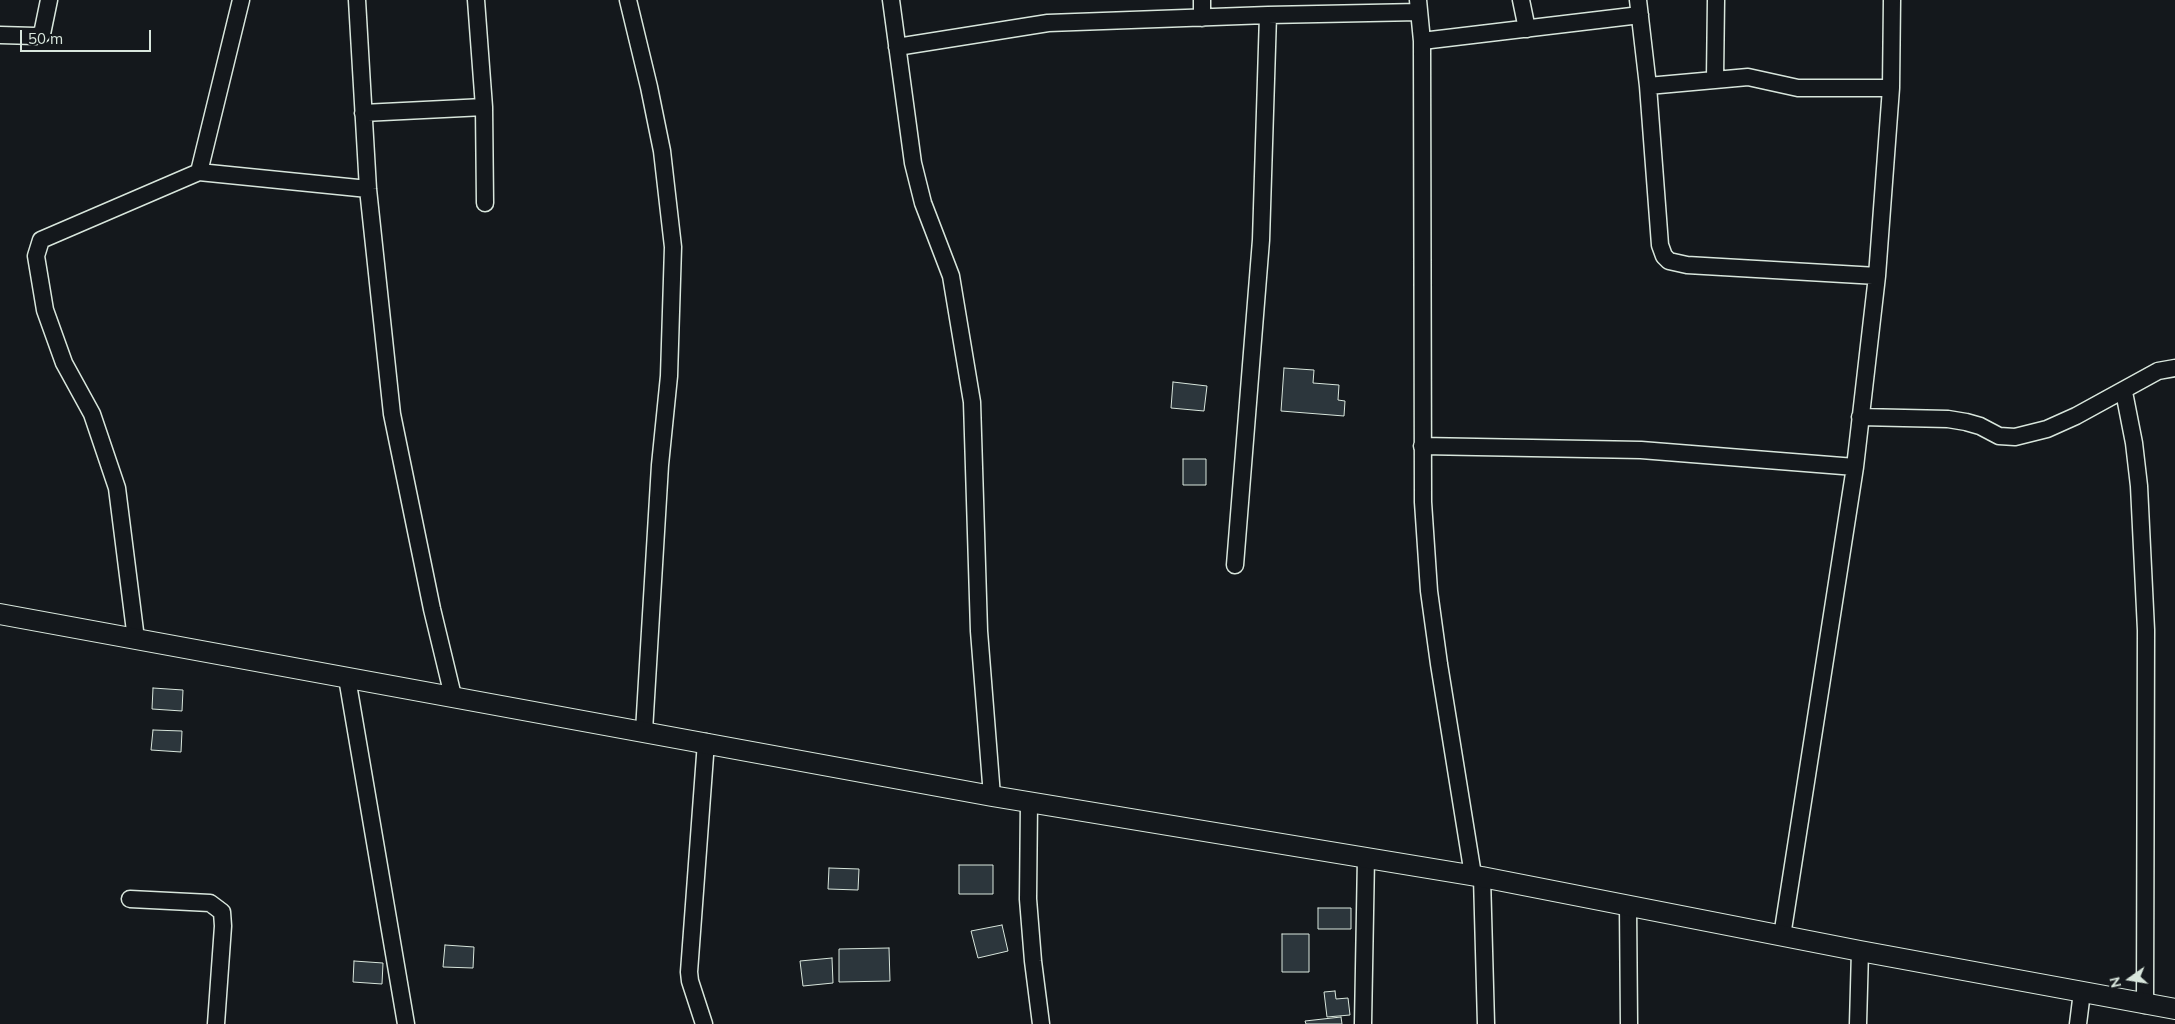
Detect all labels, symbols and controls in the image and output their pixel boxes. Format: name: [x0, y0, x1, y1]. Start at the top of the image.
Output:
scale bar: [22, 20, 154, 52]
text: 50 m: [28, 29, 63, 48]
north arrow: [2105, 954, 2155, 1004]
text: N: [2105, 975, 2125, 990]

